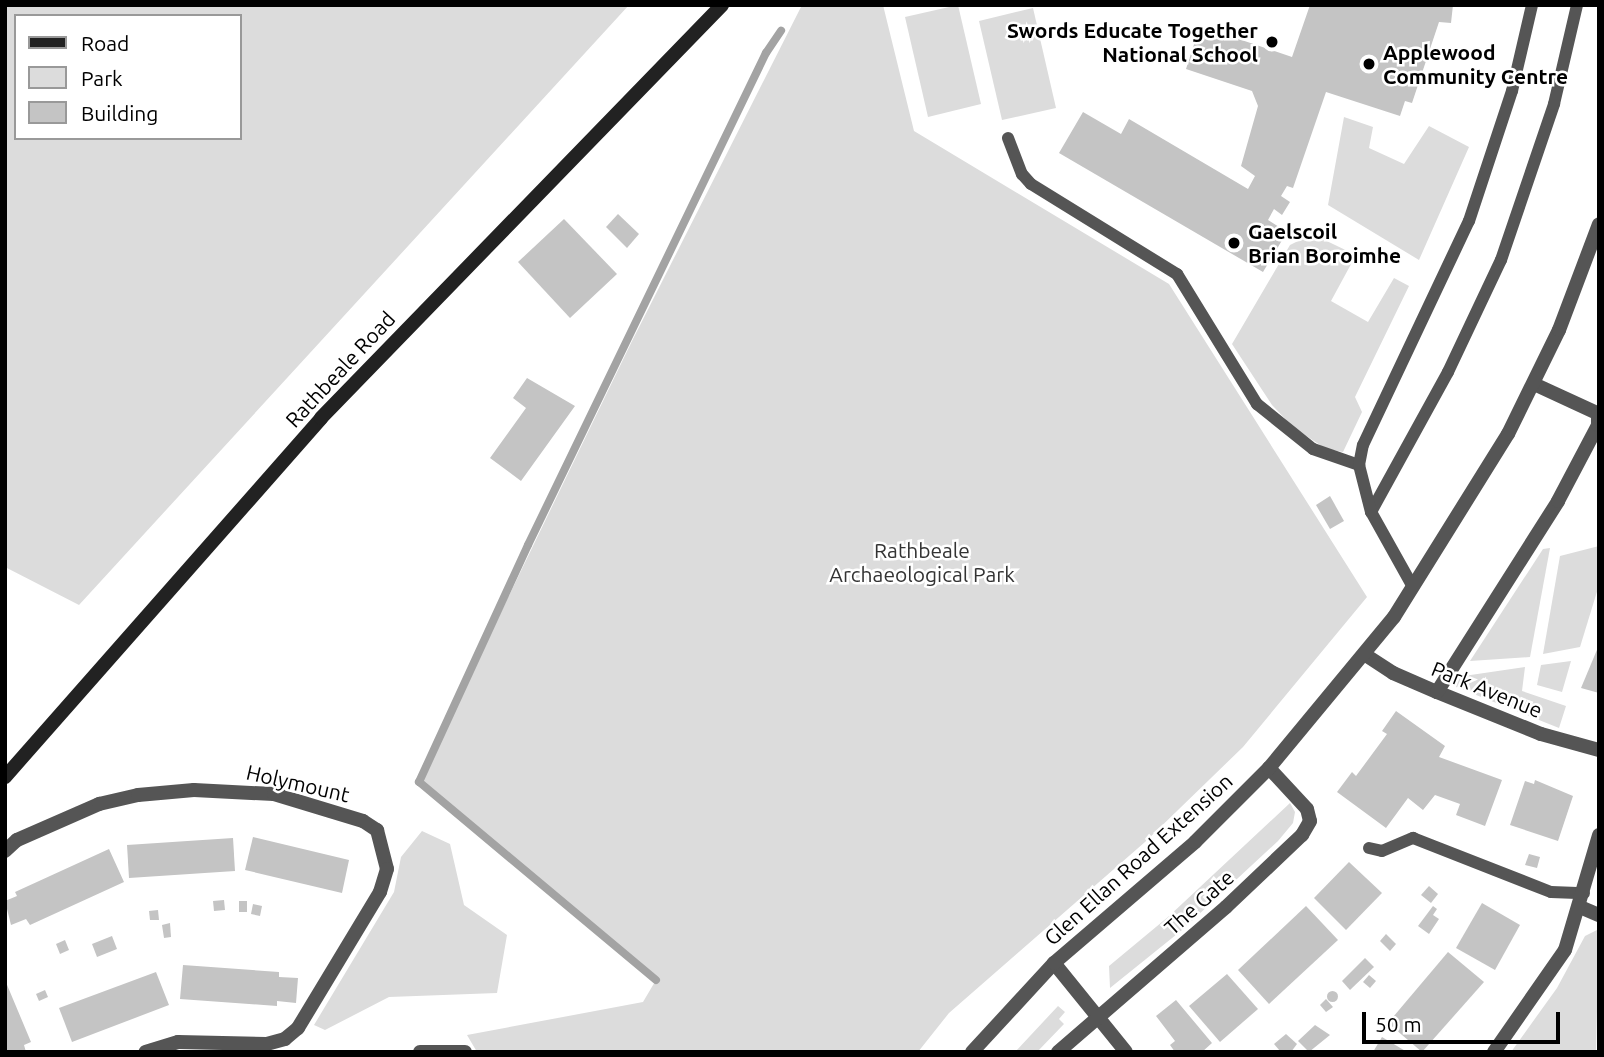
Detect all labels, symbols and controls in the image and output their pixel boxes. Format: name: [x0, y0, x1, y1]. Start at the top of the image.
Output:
legend: [14, 14, 242, 140]
place label: Swords Educate Together National School: [1007, 17, 1258, 67]
text: Road: [81, 31, 129, 55]
marker: Swords Educate Together National School: [1264, 34, 1280, 50]
place label: Applewood Community Centre: [1383, 39, 1568, 89]
marker: Applewood Community Centre: [1361, 56, 1377, 72]
text: Park: [81, 66, 123, 90]
text: Building: [81, 101, 158, 125]
place label: Gaelscoil Brian Boroimhe: [1248, 218, 1401, 268]
marker: Gaelscoil Brian Boroimhe: [1226, 235, 1242, 251]
street label: Rathbeale Road: [280, 306, 400, 432]
park label: Rathbeale Archaeological Park: [829, 537, 1015, 587]
street label: Park Avenue: [1428, 655, 1546, 723]
street label: Holymount: [244, 759, 352, 807]
street label: Glen Ellan Road Extension: [1039, 768, 1237, 950]
street label: The Gate: [1159, 864, 1239, 940]
scale bar: [1366, 998, 1564, 1042]
text: 50 m: [1375, 1012, 1422, 1036]

